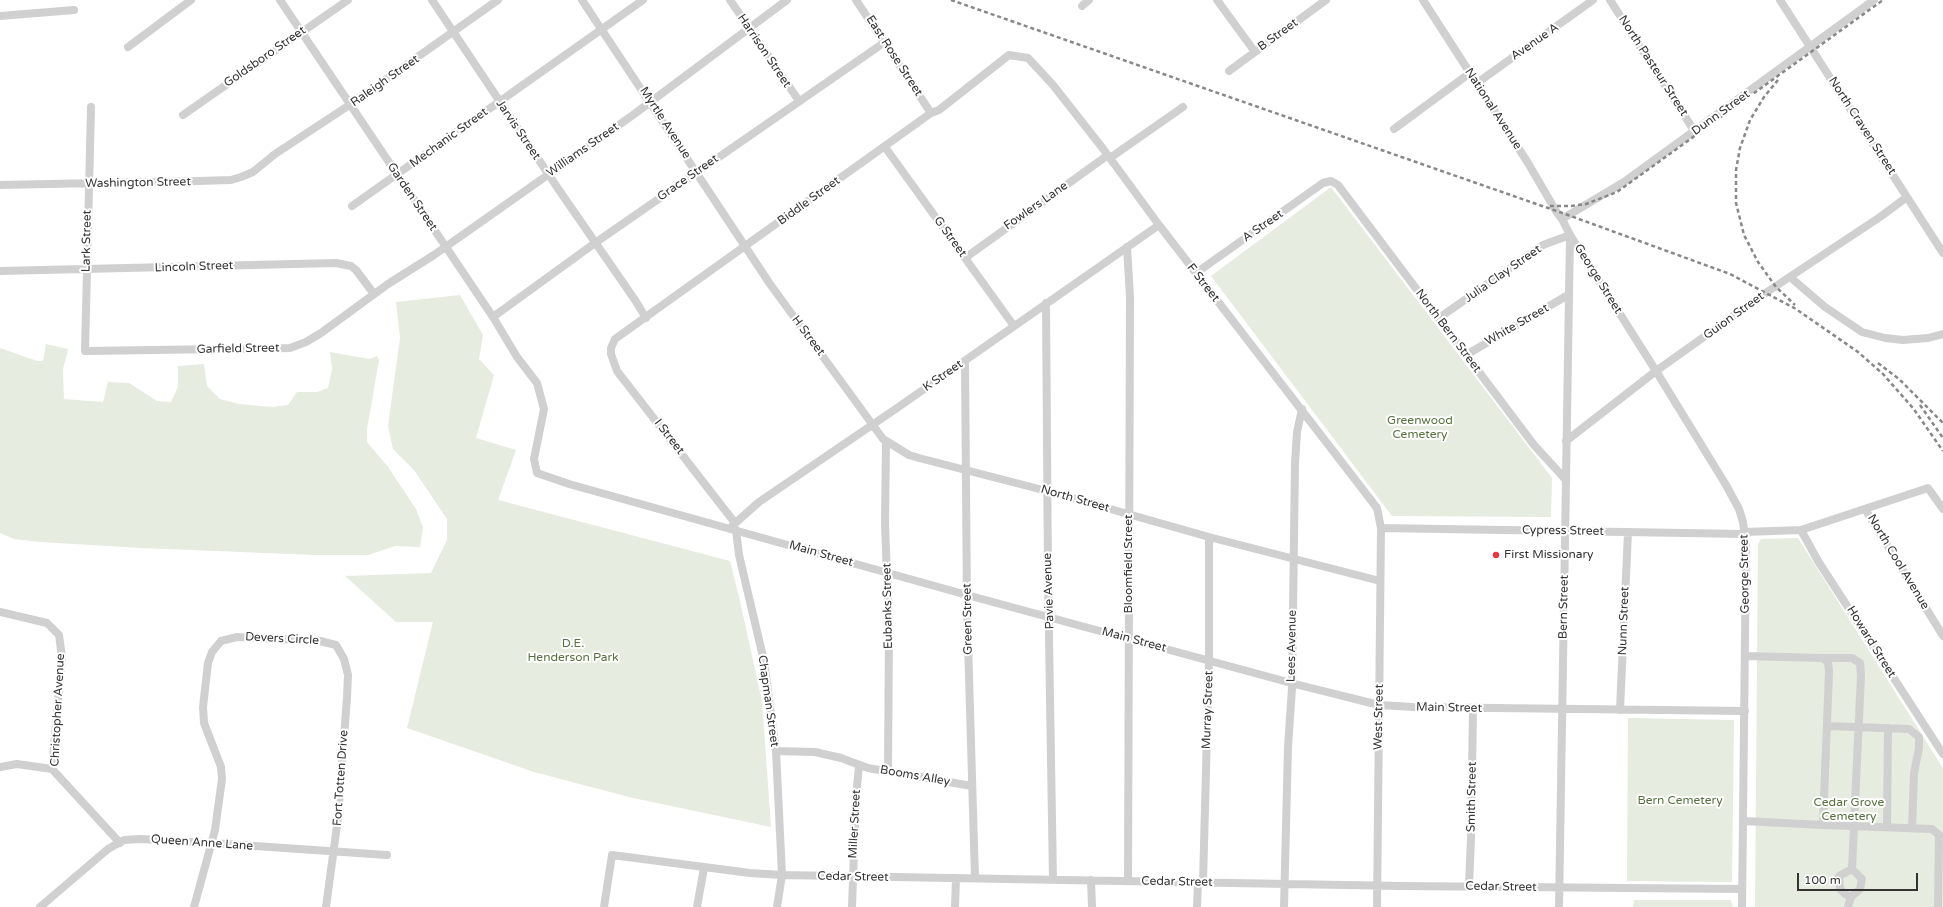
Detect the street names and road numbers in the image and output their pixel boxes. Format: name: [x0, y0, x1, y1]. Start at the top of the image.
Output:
street label: Harrison Street: [734, 11, 794, 91]
street label: East Rose Street: [862, 13, 926, 99]
street label: North Pasteur Street: [1615, 13, 1691, 119]
street label: B Street: [1255, 16, 1301, 54]
street label: Avenue A: [1508, 20, 1562, 64]
street label: Goldsboro Street: [221, 23, 309, 91]
street label: Raleigh Street: [348, 52, 422, 110]
street label: National Avenue: [1461, 66, 1525, 152]
street label: North Craven Street: [1825, 74, 1899, 178]
street label: Myrtle Avenue: [636, 84, 694, 162]
street label: Dunn Street: [1689, 87, 1753, 139]
street label: Jarvis Street: [493, 97, 543, 163]
street label: Mechanic Street: [407, 105, 491, 171]
street label: Williams Street: [544, 120, 622, 180]
street label: Grace Street: [655, 152, 721, 204]
street label: Garden Street: [384, 160, 440, 234]
street label: Biddle Street: [775, 174, 843, 228]
street label: Washington Street: [85, 175, 191, 191]
street label: Fowlers Lane: [1001, 179, 1071, 233]
street label: A Street: [1240, 207, 1286, 245]
street label: Lark Street: [79, 210, 95, 272]
street label: G Street: [931, 214, 969, 260]
street label: Julia Clay Street: [1462, 242, 1544, 306]
street label: George Street: [1571, 242, 1625, 316]
street label: Lincoln Street: [154, 258, 234, 276]
street label: F Street: [1184, 261, 1222, 305]
street label: North Bern Street: [1412, 286, 1484, 376]
street label: Guion Street: [1701, 289, 1767, 343]
street label: White Street: [1483, 301, 1551, 349]
street label: H Street: [788, 313, 828, 359]
street label: Garfield Street: [196, 341, 280, 357]
street label: K Street: [920, 357, 966, 395]
street label: I Street: [651, 416, 687, 458]
street label: North Street: [1039, 482, 1111, 516]
street label: North Cool Avenue: [1864, 512, 1932, 612]
street label: Bloomfield Street: [1122, 514, 1136, 614]
street label: Cypress Street: [1522, 523, 1604, 539]
street label: George Street: [1737, 534, 1753, 614]
street label: Main Street: [787, 538, 855, 570]
street label: Pavie Avenue: [1040, 552, 1058, 630]
street label: Eubanks Street: [880, 563, 896, 649]
street label: Bern Street: [1556, 575, 1572, 639]
street label: Green Street: [960, 583, 976, 655]
street label: Nunn Street: [1616, 586, 1632, 656]
street label: Howard Street: [1843, 604, 1899, 680]
street label: Lees Avenue: [1284, 610, 1300, 682]
street label: Main Street: [1100, 624, 1168, 656]
street label: Devers Circle: [245, 630, 319, 648]
street label: Christopher Avenue: [48, 653, 68, 767]
street label: Chapman Street: [754, 654, 782, 748]
street label: Murray Street: [1199, 671, 1217, 749]
street label: West Street: [1371, 684, 1387, 750]
street label: Main Street: [1416, 700, 1482, 716]
street label: Fort Totten Drive: [330, 730, 352, 826]
street label: Smith Street: [1464, 762, 1480, 832]
street label: Booms Alley: [879, 763, 951, 789]
street label: Miller Street: [846, 789, 864, 859]
street label: Queen Anne Lane: [151, 832, 253, 854]
street label: Cedar Street: [817, 869, 889, 885]
street label: Cedar Street: [1141, 874, 1213, 890]
street label: Cedar Street: [1465, 879, 1537, 895]

